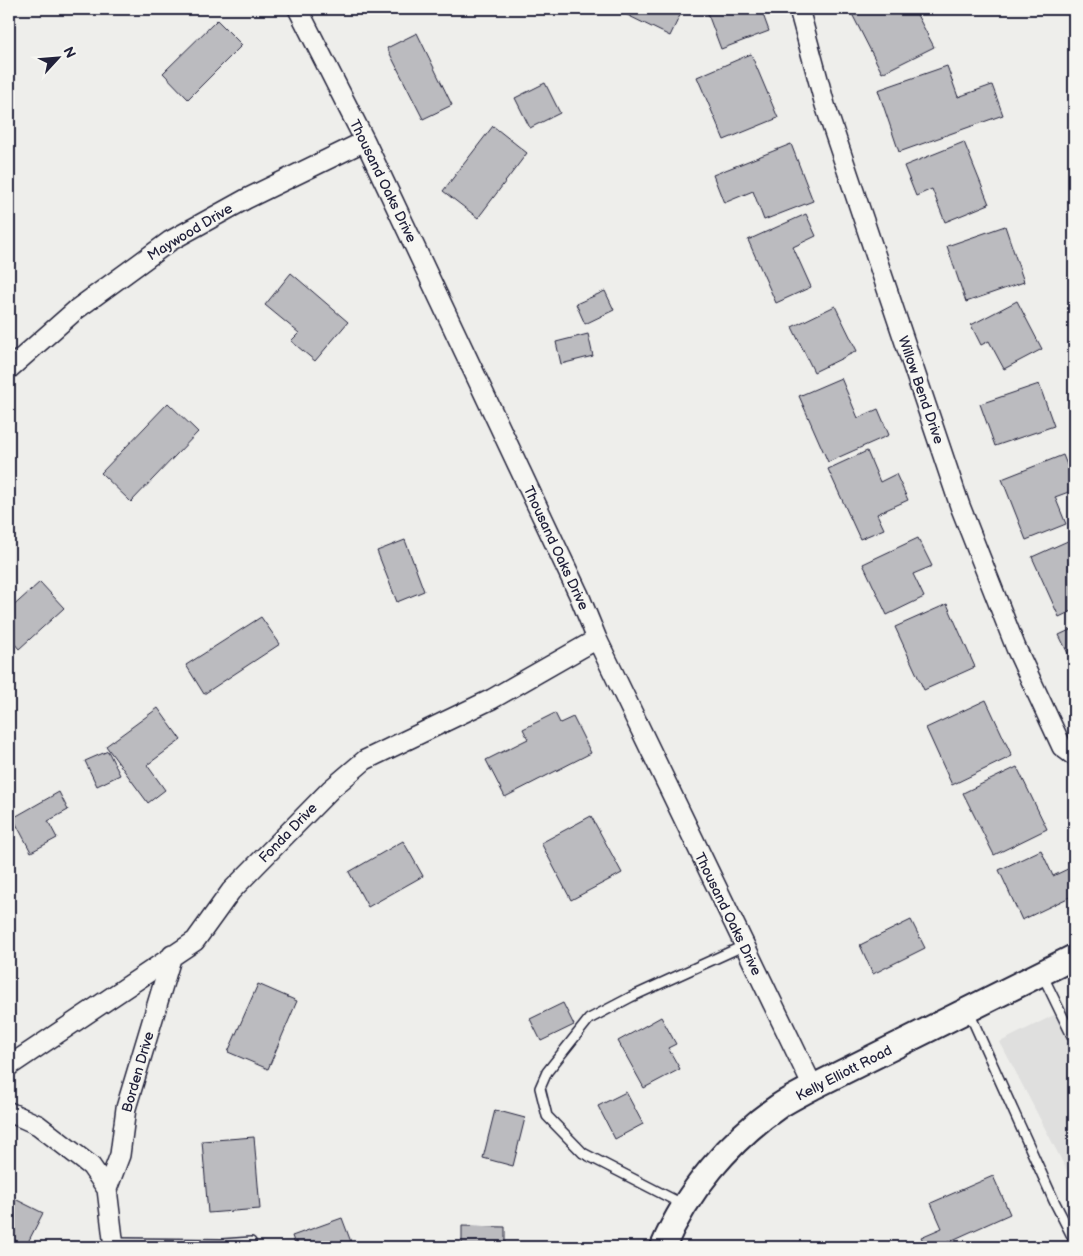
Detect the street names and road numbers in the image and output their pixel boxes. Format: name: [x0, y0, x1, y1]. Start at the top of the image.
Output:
street label: Thousand Oaks Drive: [346, 117, 420, 245]
street label: Maywood Drive: [144, 200, 236, 264]
street label: Willow Bend Drive: [895, 334, 947, 446]
street label: Thousand Oaks Drive: [520, 483, 592, 613]
street label: Fonda Drive: [255, 800, 321, 866]
street label: Thousand Oaks Drive: [691, 850, 765, 978]
street label: Borden Drive: [118, 1030, 158, 1114]
street label: Kelly Elliott Road: [793, 1042, 895, 1104]

